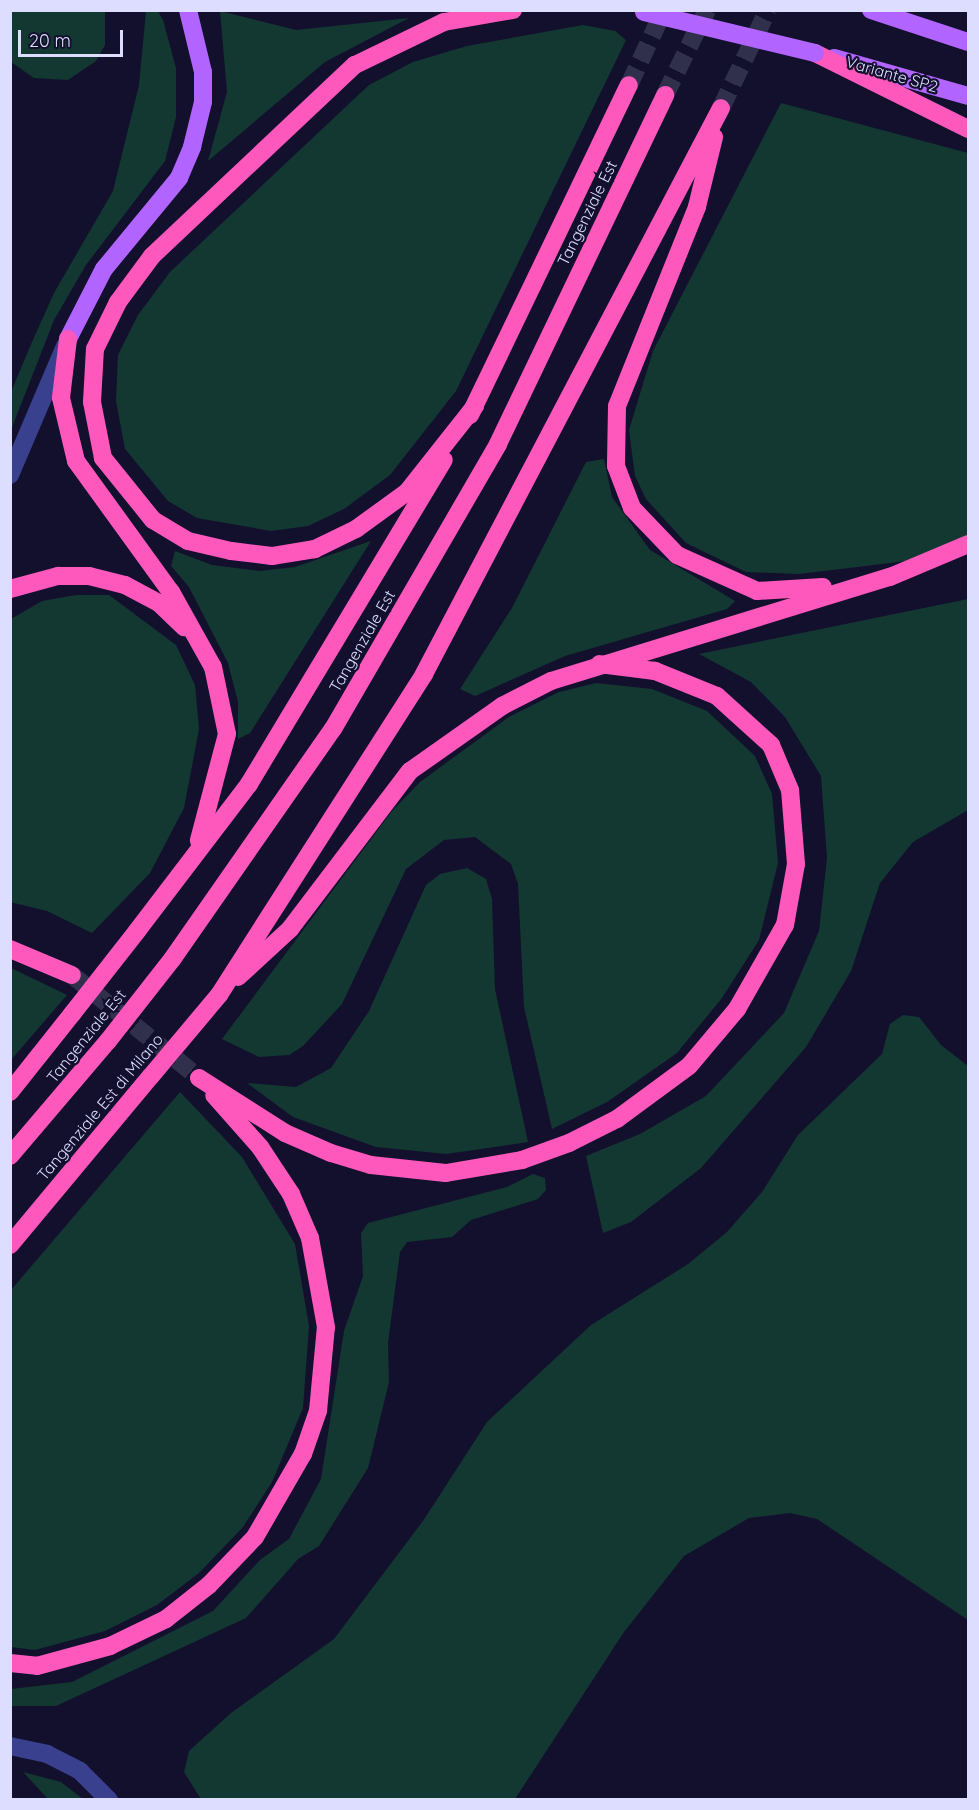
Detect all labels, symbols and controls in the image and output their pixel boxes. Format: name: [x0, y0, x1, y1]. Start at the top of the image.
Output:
scale bar: [21, 18, 126, 56]
text: 20 m: [29, 29, 71, 52]
street label: Variante SP2: [844, 52, 940, 96]
street label: Tangenziale Est: [553, 157, 621, 269]
street label: Tangenziale Est: [325, 587, 399, 695]
street label: Tangenziale Est: [42, 985, 130, 1087]
street label: Tangenziale Est di Milano: [33, 1030, 167, 1184]

